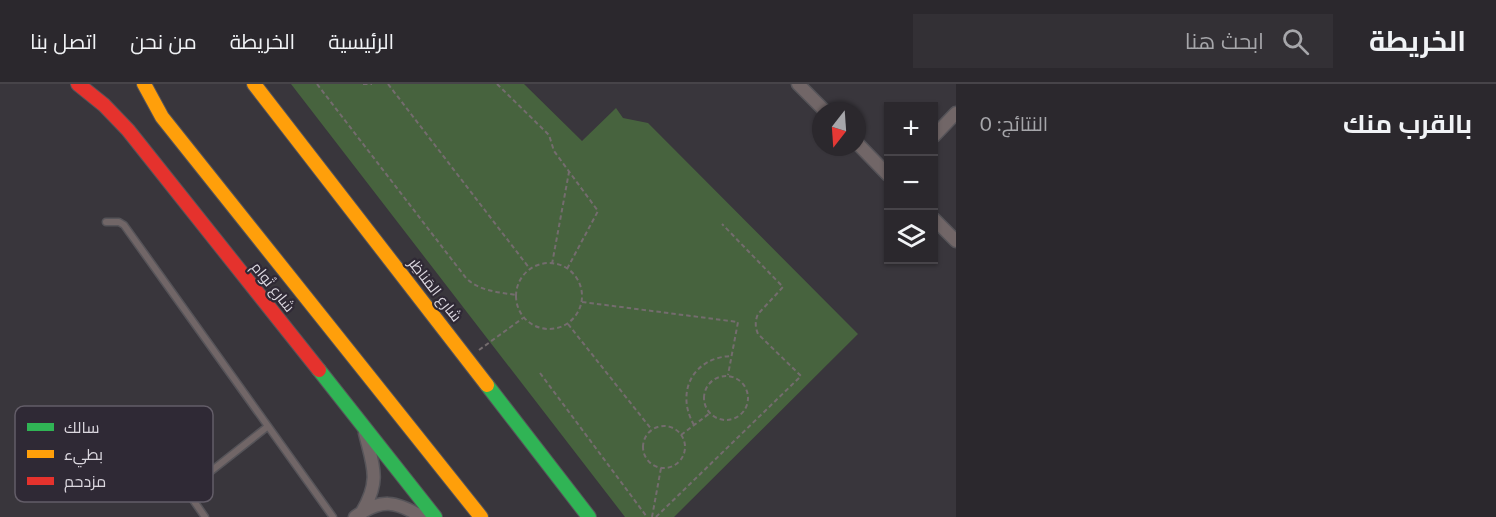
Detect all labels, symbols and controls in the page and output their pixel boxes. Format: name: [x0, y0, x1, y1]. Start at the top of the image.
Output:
search box: [913, 14, 1333, 68]
text: الخريطة: [1369, 23, 1466, 57]
icon: search: [1279, 25, 1312, 58]
text: ابحث هنا: [1185, 27, 1264, 54]
text: اتصل بنا: [30, 28, 97, 53]
text: من نحن: [130, 28, 197, 53]
text: الخريطة: [230, 28, 295, 53]
text: الرئيسية: [328, 28, 394, 53]
north arrow: [812, 102, 866, 156]
map controls: [884, 102, 938, 264]
button: +: [884, 102, 938, 156]
text: بالقرب منك: [1343, 107, 1472, 139]
text: النتائج: 0: [980, 111, 1048, 135]
button: −: [884, 156, 938, 210]
button: layers: [884, 210, 938, 264]
street label: شارع المَناظِر: [402, 253, 466, 327]
street label: شارع تُوام: [246, 258, 299, 317]
legend: [15, 406, 213, 502]
text: سالك: [64, 417, 99, 436]
text: بطيء: [64, 444, 103, 468]
text: مزدحم: [64, 471, 106, 493]

